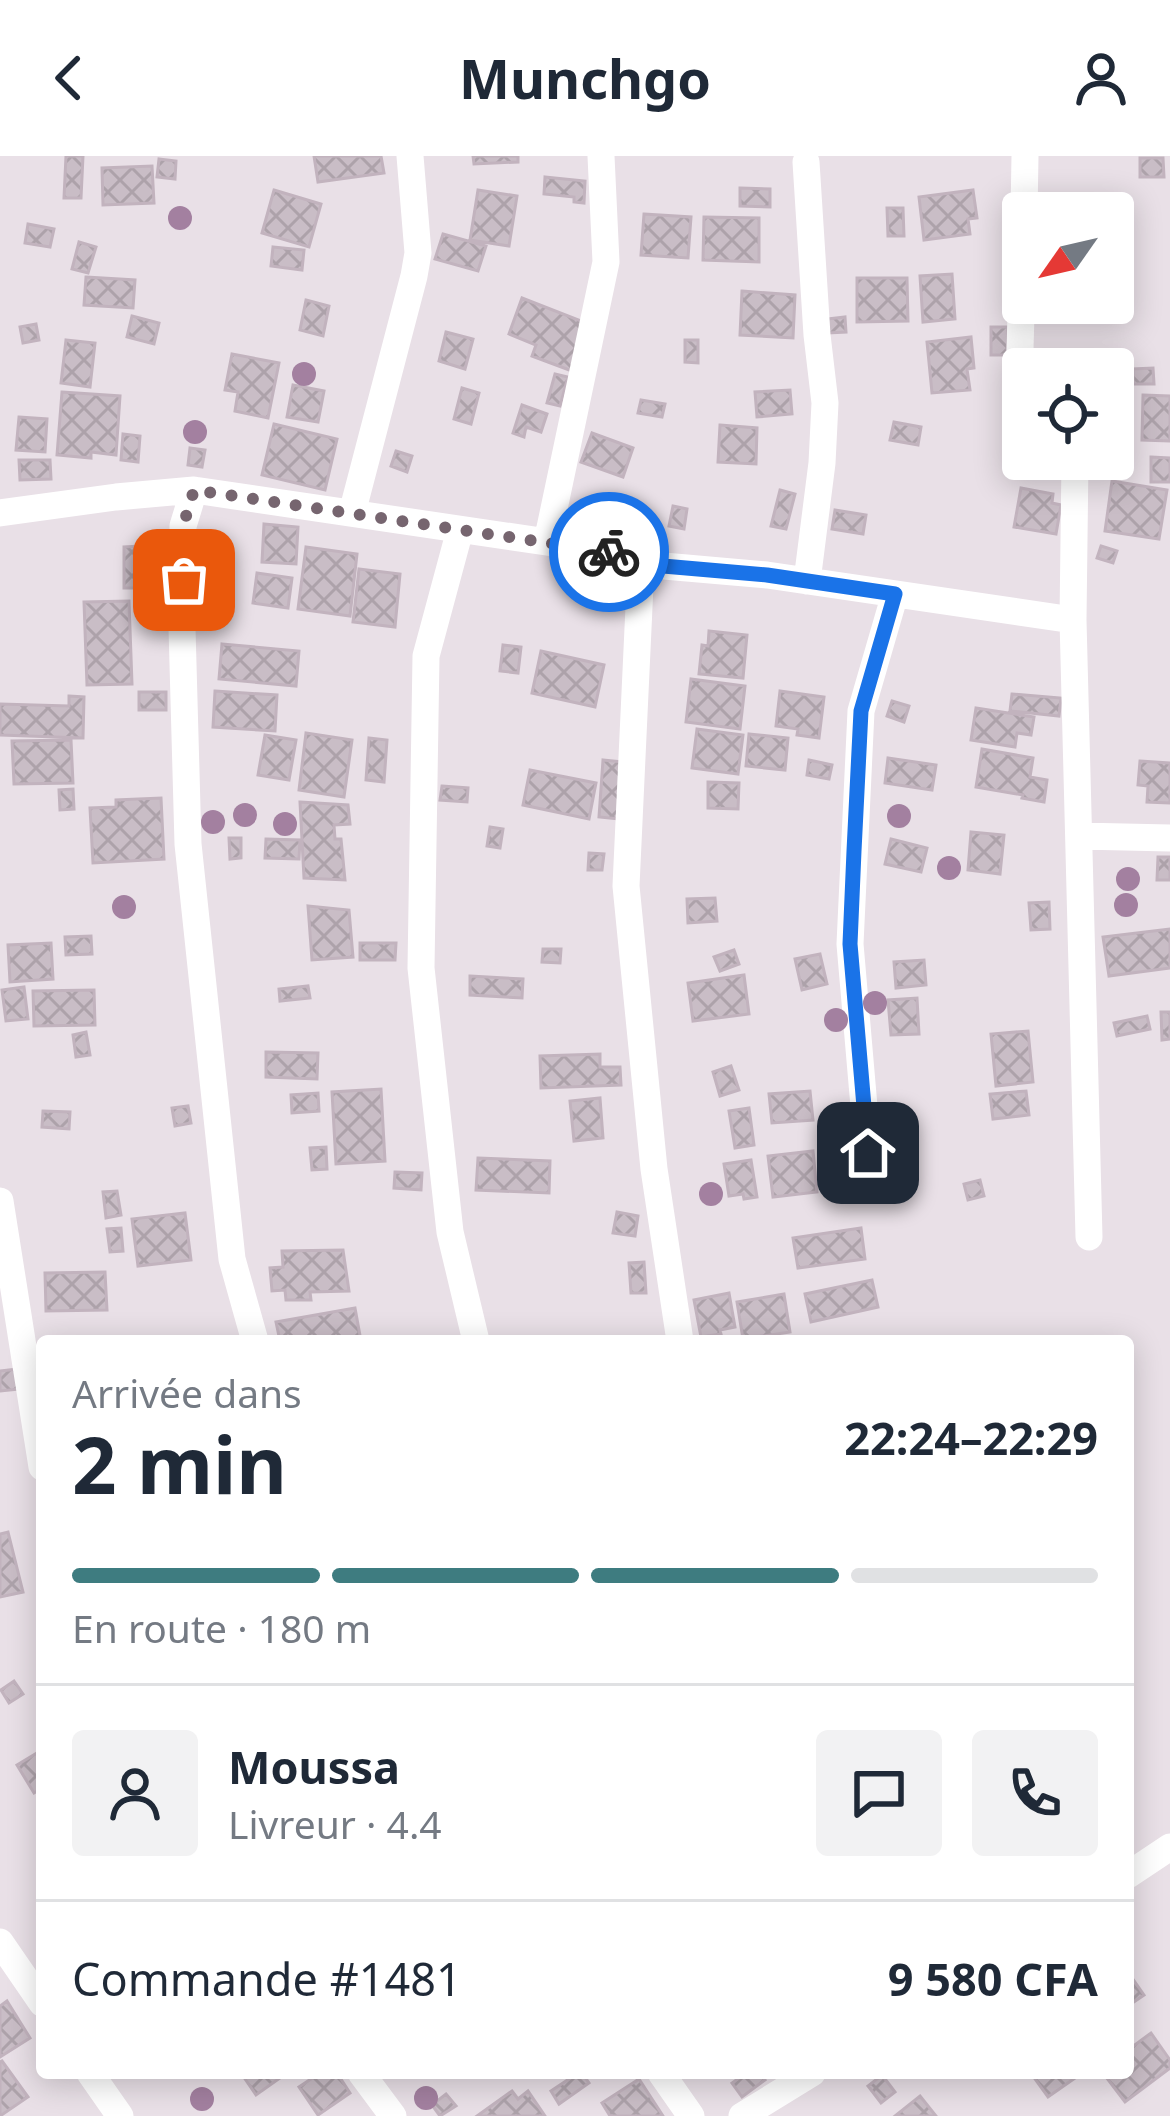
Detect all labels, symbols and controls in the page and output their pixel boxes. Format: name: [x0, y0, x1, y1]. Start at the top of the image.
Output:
text: Munchgo: [459, 41, 711, 115]
icon: back: [36, 45, 102, 111]
icon: person: [1068, 45, 1134, 111]
north arrow: [1002, 192, 1134, 324]
map controls: [1002, 192, 1134, 480]
button: locate: [1002, 348, 1134, 480]
courier: [549, 492, 669, 612]
icon: bike: [576, 519, 642, 585]
pin: [133, 529, 235, 631]
icon: bag: [151, 547, 217, 613]
pin: [817, 1102, 919, 1204]
icon: home: [835, 1120, 901, 1186]
text: Arrivée dans: [72, 1366, 302, 1419]
text: 22:24–22:29: [844, 1407, 1098, 1468]
text: 2 min: [72, 1411, 287, 1517]
text: En route · 180 m: [72, 1601, 371, 1654]
button: person: [72, 1730, 198, 1856]
button: chat: [816, 1730, 942, 1856]
button: phone: [972, 1730, 1098, 1856]
text: Moussa: [228, 1736, 400, 1797]
text: Livreur · 4.4: [228, 1797, 442, 1850]
text: Commande #1481: [72, 1948, 462, 2009]
text: 9 580 CFA: [888, 1948, 1098, 2009]

